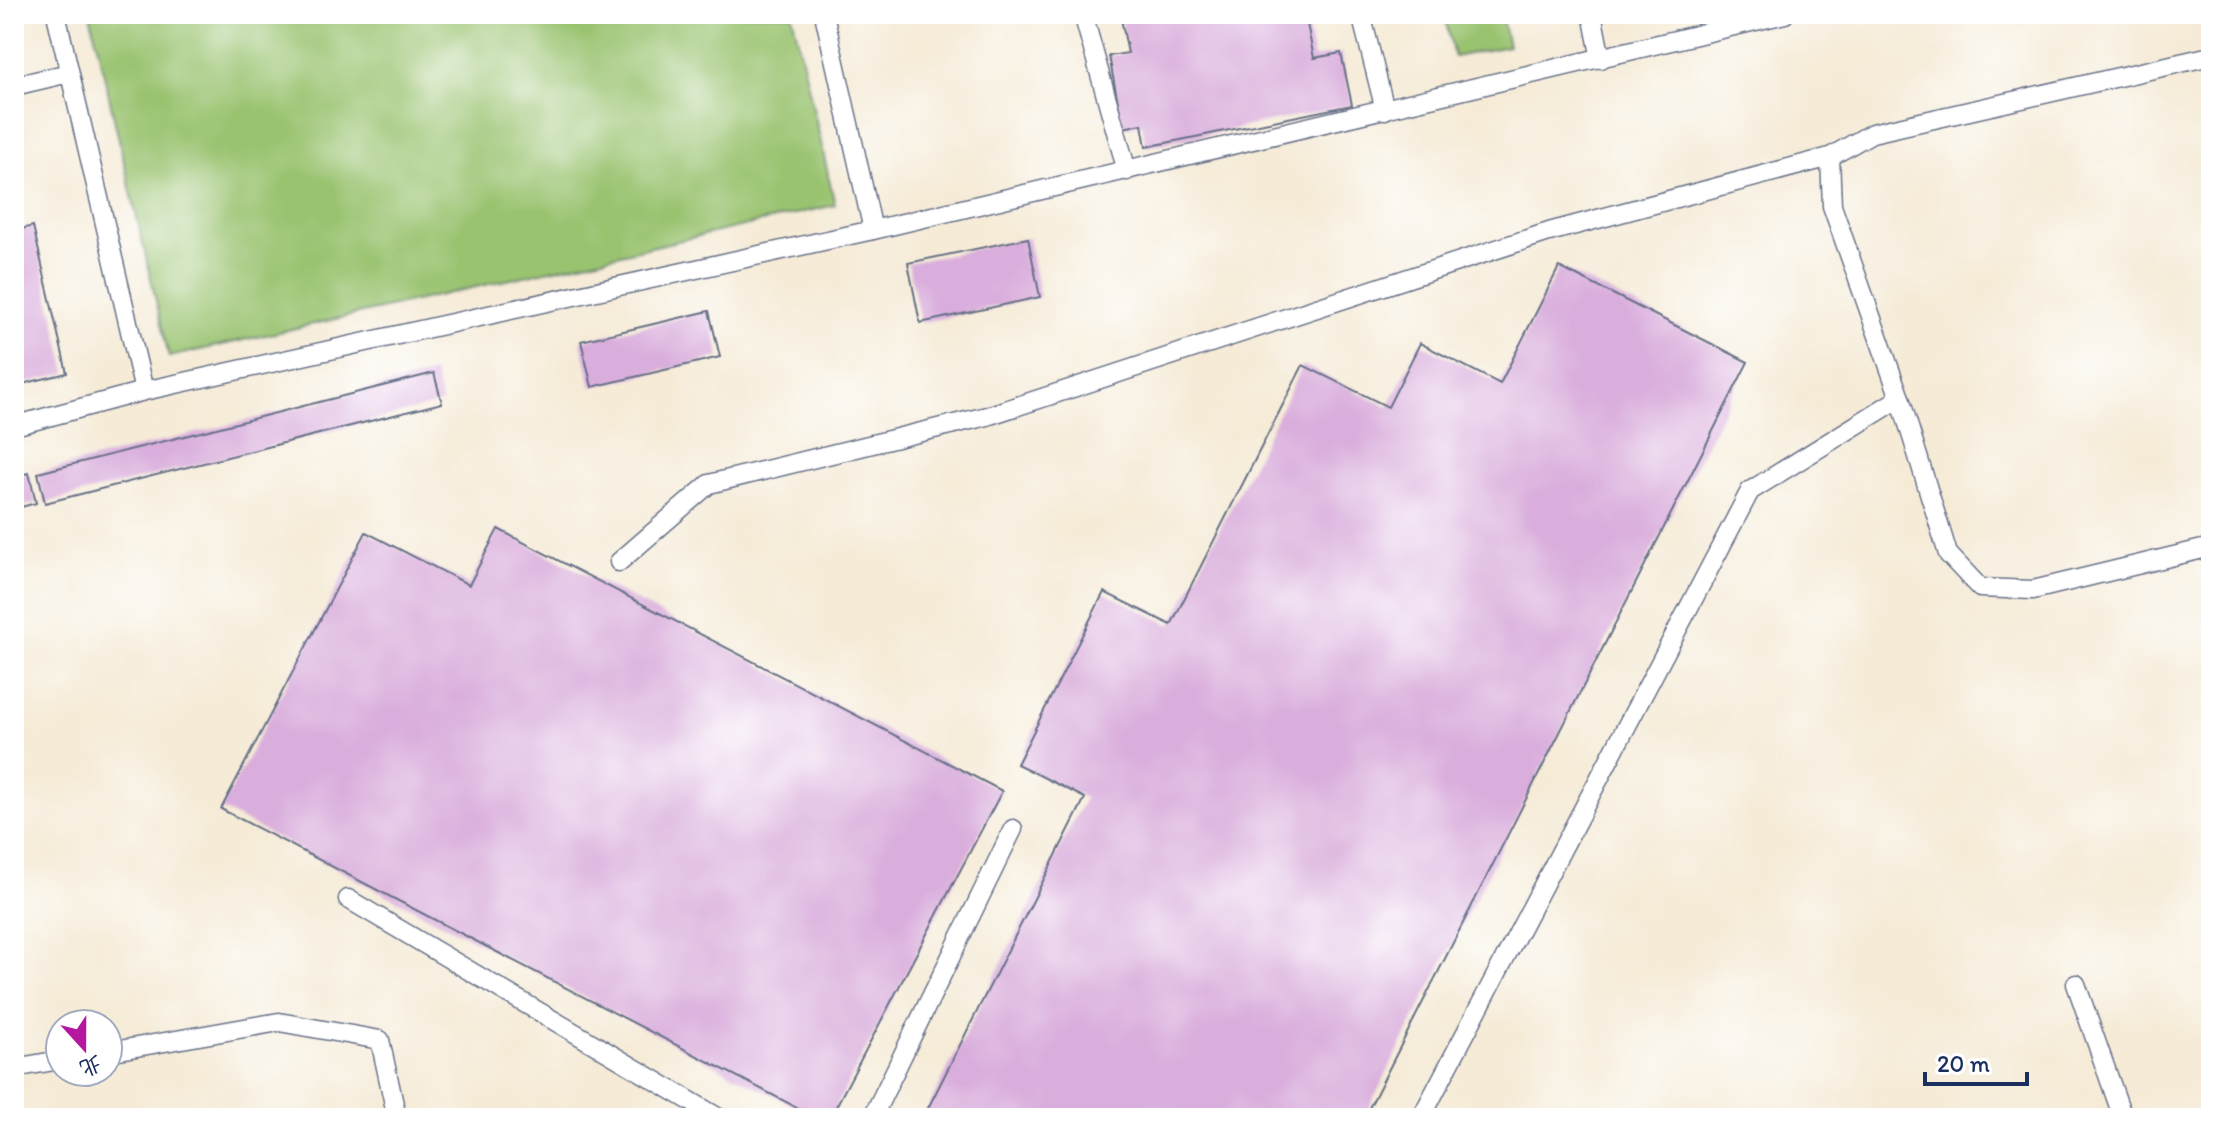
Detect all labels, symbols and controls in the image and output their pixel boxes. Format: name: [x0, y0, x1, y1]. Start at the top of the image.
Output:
north arrow: [44, 1008, 124, 1088]
scale bar: [1925, 1036, 2027, 1086]
text: 20 m: [1937, 1049, 1990, 1078]
text: 北: [76, 1050, 106, 1083]

